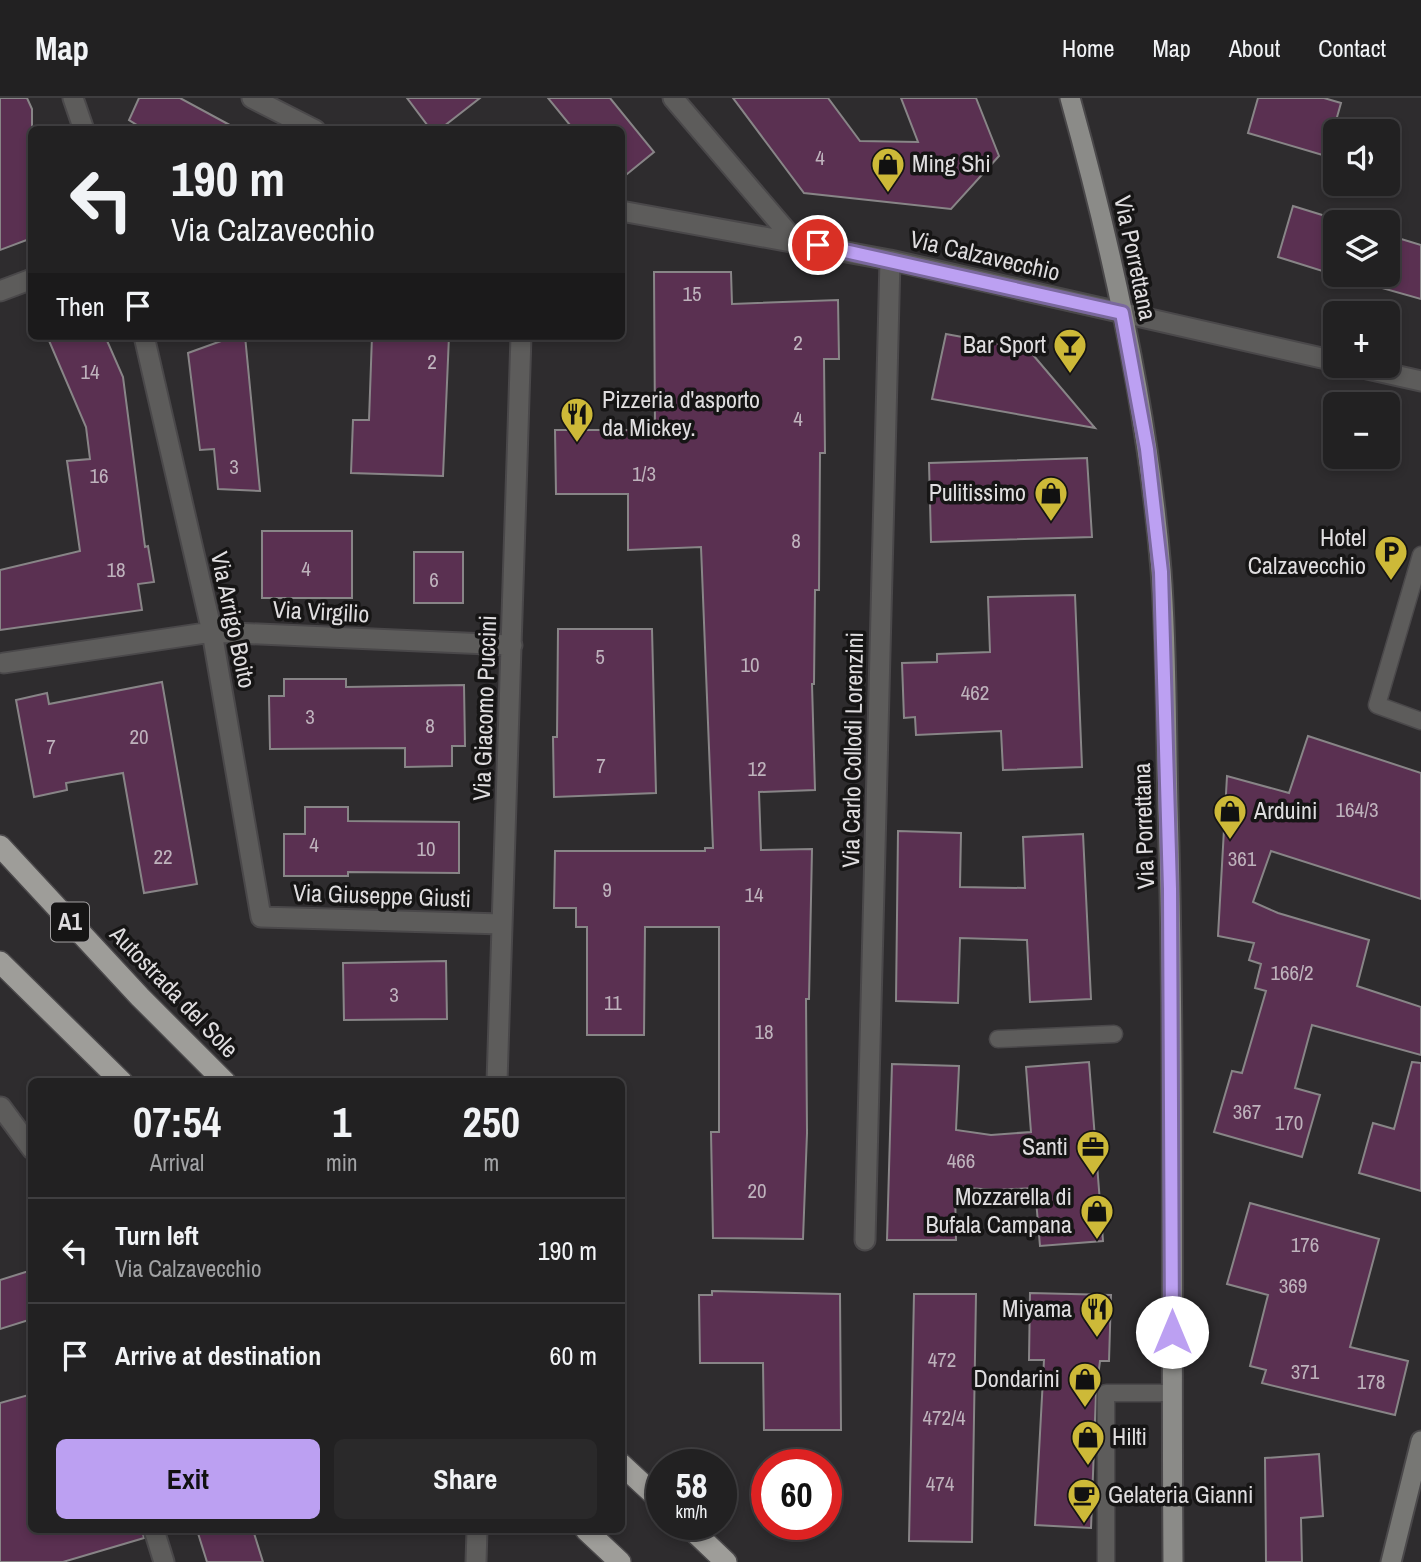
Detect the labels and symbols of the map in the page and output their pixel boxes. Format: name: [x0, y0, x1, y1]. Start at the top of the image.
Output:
house number: 4: [815, 143, 825, 172]
shop icon: Ming Shi: [869, 145, 907, 194]
place label: Ming Shi: [912, 147, 991, 179]
street label: Via Porrettana: [1107, 193, 1165, 323]
pin: [788, 215, 848, 275]
street label: Via Calzavecchio: [907, 222, 1063, 288]
house number: 15: [682, 279, 702, 308]
bar icon: Bar Sport: [1051, 326, 1089, 375]
house number: 2: [793, 328, 803, 357]
place label: Bar Sport: [963, 328, 1047, 360]
house number: 2: [427, 347, 437, 376]
house number: 14: [80, 357, 100, 386]
place label: Pizzeria d'asporto da Mickey.: [602, 383, 760, 443]
restaurant icon: Pizzeria d'asporto da Mickey.: [558, 395, 596, 444]
house number: 4: [793, 404, 803, 433]
house number: 3: [229, 452, 239, 481]
house number: 1/3: [632, 459, 656, 488]
house number: 16: [89, 461, 109, 490]
shop icon: Pulitissimo: [1032, 474, 1070, 523]
place label: Pulitissimo: [929, 476, 1026, 508]
place label: Hotel Calzavecchio: [1248, 521, 1366, 581]
house number: 8: [791, 526, 801, 555]
parking icon: Hotel Calzavecchio: [1372, 533, 1410, 582]
street label: Via Arrigo Boito: [204, 549, 264, 691]
house number: 4: [301, 554, 311, 583]
house number: 18: [106, 555, 126, 584]
house number: 6: [429, 565, 439, 594]
street label: Via Virgilio: [272, 592, 370, 630]
street label: Via Giacomo Puccini: [465, 615, 503, 801]
street label: Via Carlo Collodi Lorenzini: [834, 632, 870, 868]
house number: 5: [595, 642, 605, 671]
house number: 10: [740, 650, 760, 679]
house number: 462: [961, 678, 989, 707]
house number: 3: [305, 702, 315, 731]
house number: 8: [425, 711, 435, 740]
house number: 20: [129, 722, 149, 751]
house number: 7: [46, 732, 56, 761]
house number: 7: [596, 751, 606, 780]
house number: 12: [747, 754, 767, 783]
street label: Via Porrettana: [1125, 762, 1161, 890]
shop icon: Arduini: [1211, 792, 1249, 841]
place label: Arduini: [1253, 794, 1317, 826]
house number: 164/3: [1335, 795, 1379, 824]
house number: 4: [309, 830, 319, 859]
house number: 10: [416, 834, 436, 863]
house number: 22: [153, 842, 173, 871]
house number: 361: [1228, 844, 1257, 873]
house number: 9: [602, 875, 612, 904]
street label: Via Giuseppe Giusti: [293, 876, 472, 914]
house number: 14: [744, 880, 764, 909]
road number: A1: [51, 902, 89, 942]
street label: Autostrada del Sole: [103, 918, 246, 1064]
house number: 166/2: [1270, 958, 1314, 987]
house number: 3: [389, 980, 399, 1009]
house number: 11: [604, 988, 622, 1017]
house number: 18: [754, 1017, 774, 1046]
house number: 367: [1233, 1097, 1261, 1126]
house number: 170: [1275, 1108, 1303, 1137]
office icon: Santi: [1074, 1128, 1112, 1177]
place label: Santi: [1022, 1130, 1068, 1162]
house number: 466: [947, 1146, 975, 1175]
house number: 20: [747, 1176, 767, 1205]
place label: Mozzarella di Bufala Campana: [925, 1180, 1072, 1240]
shop icon: Mozzarella di Bufala Campana: [1078, 1192, 1116, 1241]
house number: 176: [1291, 1230, 1319, 1259]
house number: 369: [1279, 1271, 1307, 1300]
restaurant icon: Miyama: [1078, 1290, 1116, 1339]
place label: Miyama: [1002, 1292, 1072, 1324]
position arrow: [1135, 1295, 1209, 1369]
house number: 472: [928, 1345, 956, 1374]
house number: 371: [1291, 1357, 1320, 1386]
shop icon: Dondarini: [1066, 1360, 1104, 1409]
place label: Dondarini: [974, 1362, 1060, 1394]
house number: 178: [1357, 1367, 1385, 1396]
house number: 472/4: [922, 1403, 966, 1432]
shop icon: Hilti: [1069, 1418, 1107, 1467]
place label: Hilti: [1112, 1420, 1147, 1452]
speed limit sign: 60: [751, 1449, 842, 1540]
house number: 474: [926, 1469, 955, 1498]
cafe icon: Gelateria Gianni: [1065, 1476, 1103, 1525]
place label: Gelateria Gianni: [1108, 1478, 1254, 1510]

